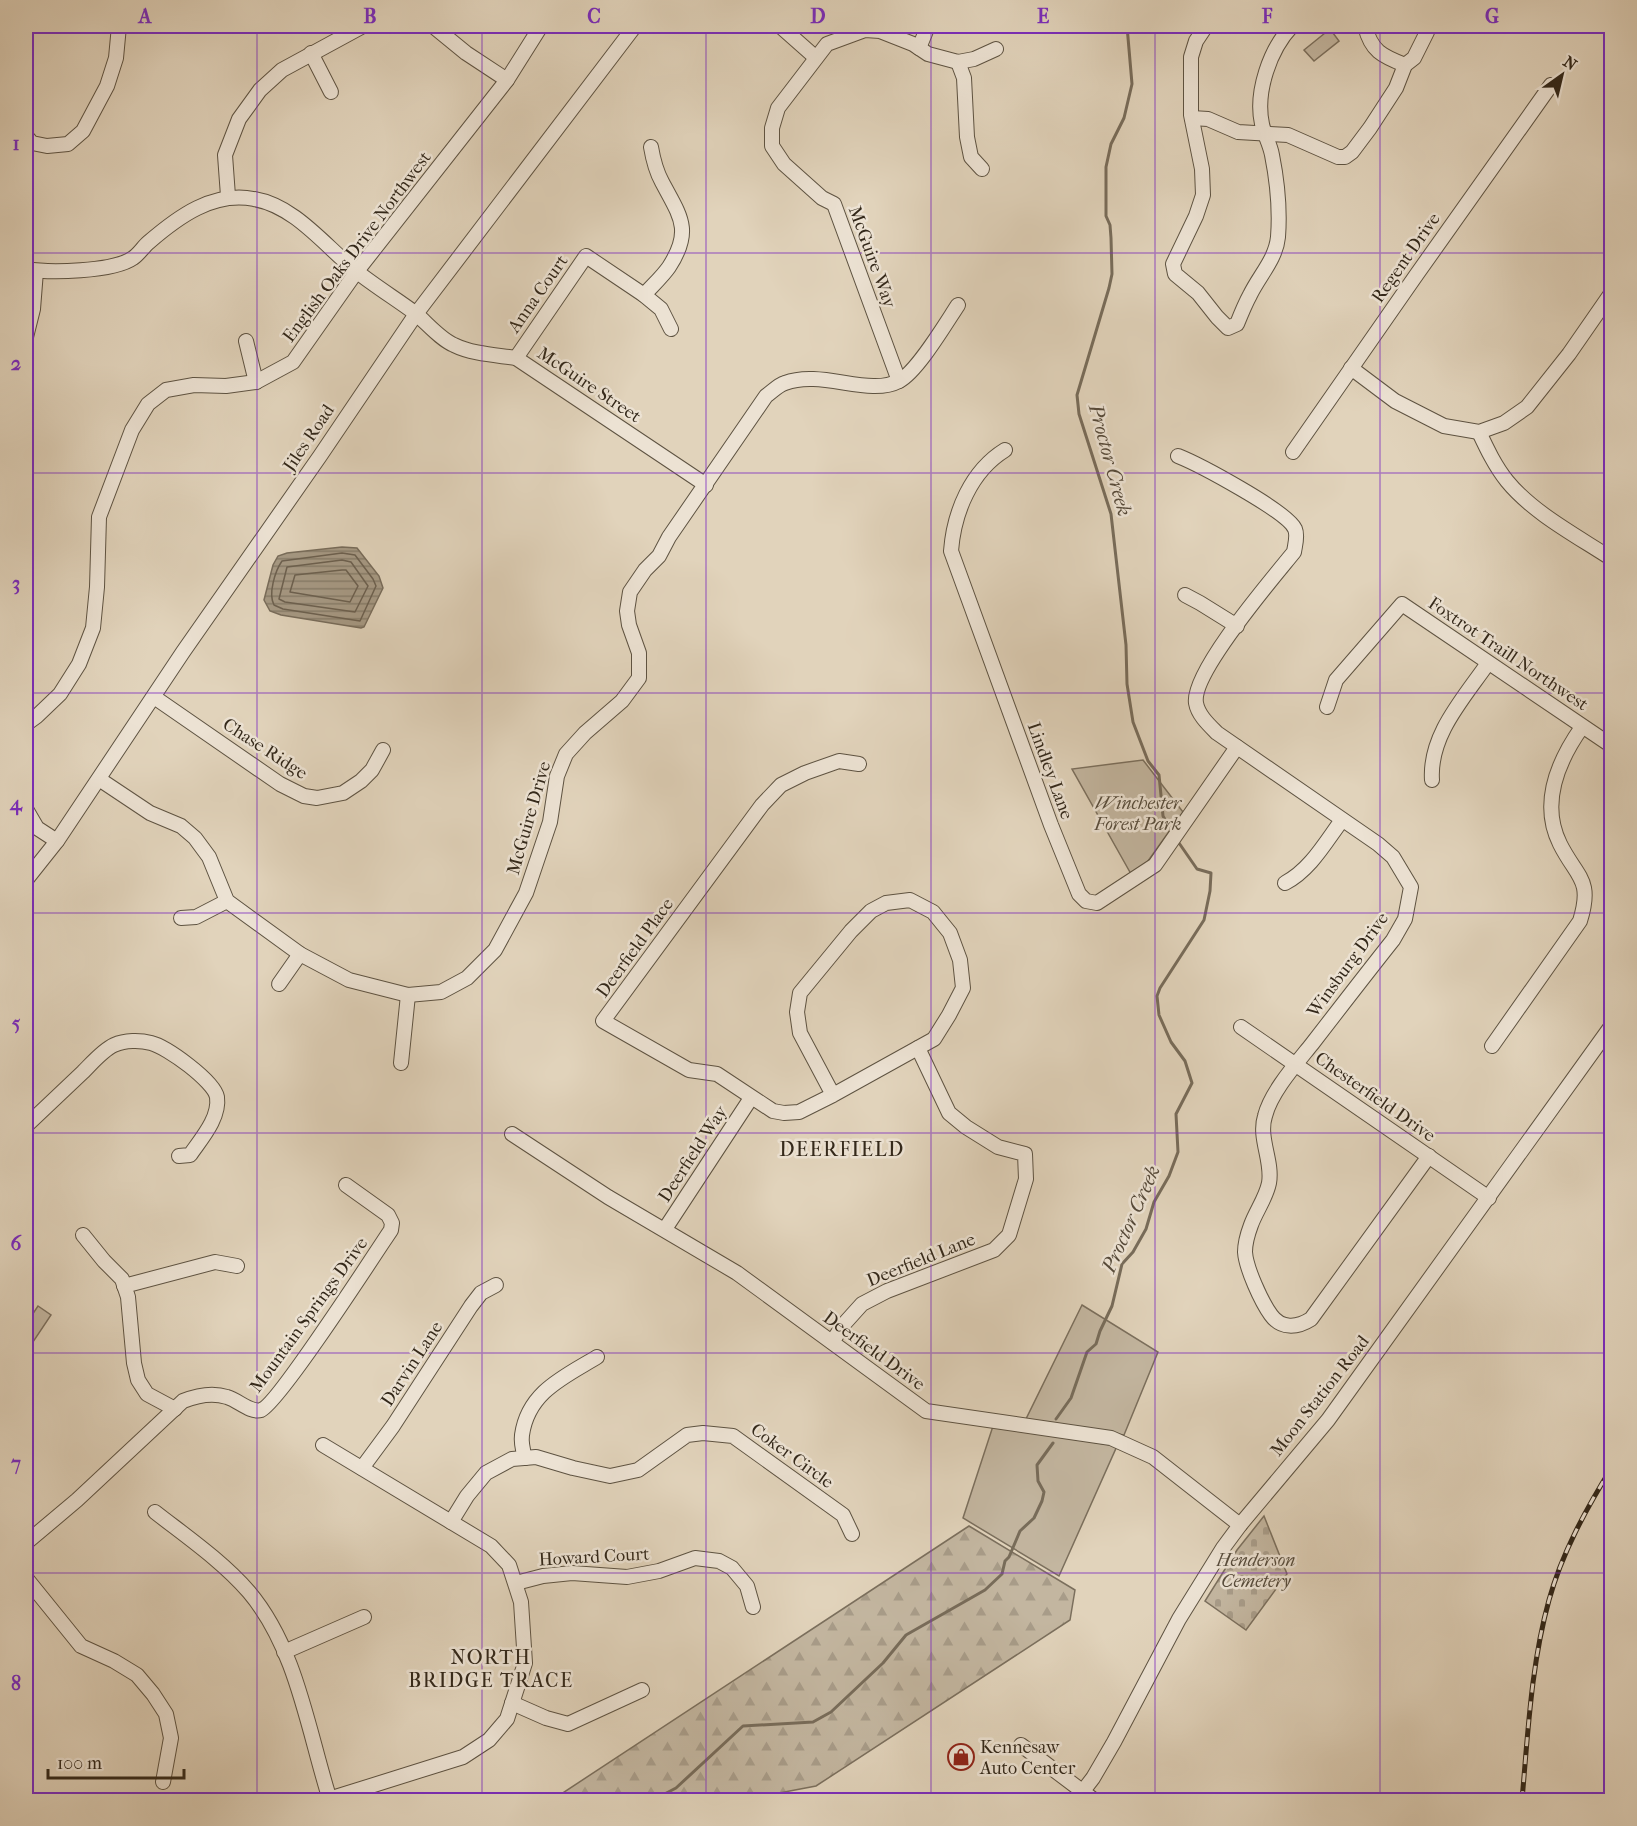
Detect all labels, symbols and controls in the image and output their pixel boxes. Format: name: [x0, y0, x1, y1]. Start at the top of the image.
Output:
text: A: [137, 5, 153, 28]
text: B: [363, 5, 377, 28]
text: C: [587, 5, 601, 28]
text: D: [810, 5, 826, 28]
text: E: [1037, 5, 1049, 28]
text: F: [1261, 5, 1273, 28]
text: G: [1485, 5, 1499, 28]
north arrow: [1532, 45, 1592, 105]
text: N: [1560, 52, 1581, 75]
text: 1: [12, 132, 20, 155]
street label: English Oaks Drive Northwest: [278, 147, 436, 346]
street label: McGuire Way: [844, 203, 901, 312]
street label: Regent Drive: [1367, 209, 1445, 307]
street label: Anna Court: [503, 251, 573, 338]
street label: McGuire Street: [533, 343, 645, 428]
text: 2: [11, 352, 21, 375]
street label: Jiles Road: [278, 400, 339, 477]
water label: Proctor Creek: [1084, 401, 1136, 519]
text: 3: [12, 572, 20, 595]
street label: Foxtrot Traill Northwest: [1424, 593, 1592, 716]
street label: Chase Ridge: [219, 714, 311, 784]
street label: Lindley Lane: [1023, 720, 1077, 822]
street label: McGuire Drive: [503, 759, 555, 877]
text: 4: [9, 792, 23, 816]
park label: Winchester Forest Park: [1094, 793, 1183, 835]
street label: Deerfield Place: [592, 894, 678, 1002]
street label: Winsburg Drive: [1302, 908, 1393, 1022]
text: 5: [12, 1012, 21, 1035]
street label: Chesterfield Drive: [1311, 1048, 1439, 1146]
street label: Deerfield Way: [654, 1101, 733, 1206]
district label: DEERFIELD: [779, 1138, 905, 1161]
water label: Proctor Creek: [1097, 1162, 1165, 1277]
street label: Deerfield Lane: [864, 1229, 978, 1291]
text: 6: [11, 1232, 23, 1255]
street label: Mountain Springs Drive: [246, 1233, 372, 1397]
street label: Deerfield Drive: [819, 1307, 929, 1395]
street label: Darvin Lane: [377, 1318, 447, 1410]
street label: Moon Station Road: [1266, 1331, 1374, 1461]
street label: Coker Circle: [747, 1419, 838, 1493]
text: 7: [10, 1452, 21, 1475]
street label: Howard Court: [538, 1544, 650, 1570]
park label: Henderson Cemetery: [1216, 1550, 1295, 1592]
district label: NORTH BRIDGE TRACE: [408, 1646, 574, 1692]
text: 8: [11, 1672, 21, 1695]
place label: Kennesaw Auto Center: [979, 1737, 1076, 1779]
scale bar: [48, 1742, 184, 1780]
shop icon: Kennesaw Auto Center: [946, 1742, 976, 1772]
text: 100 m: [57, 1753, 102, 1774]

